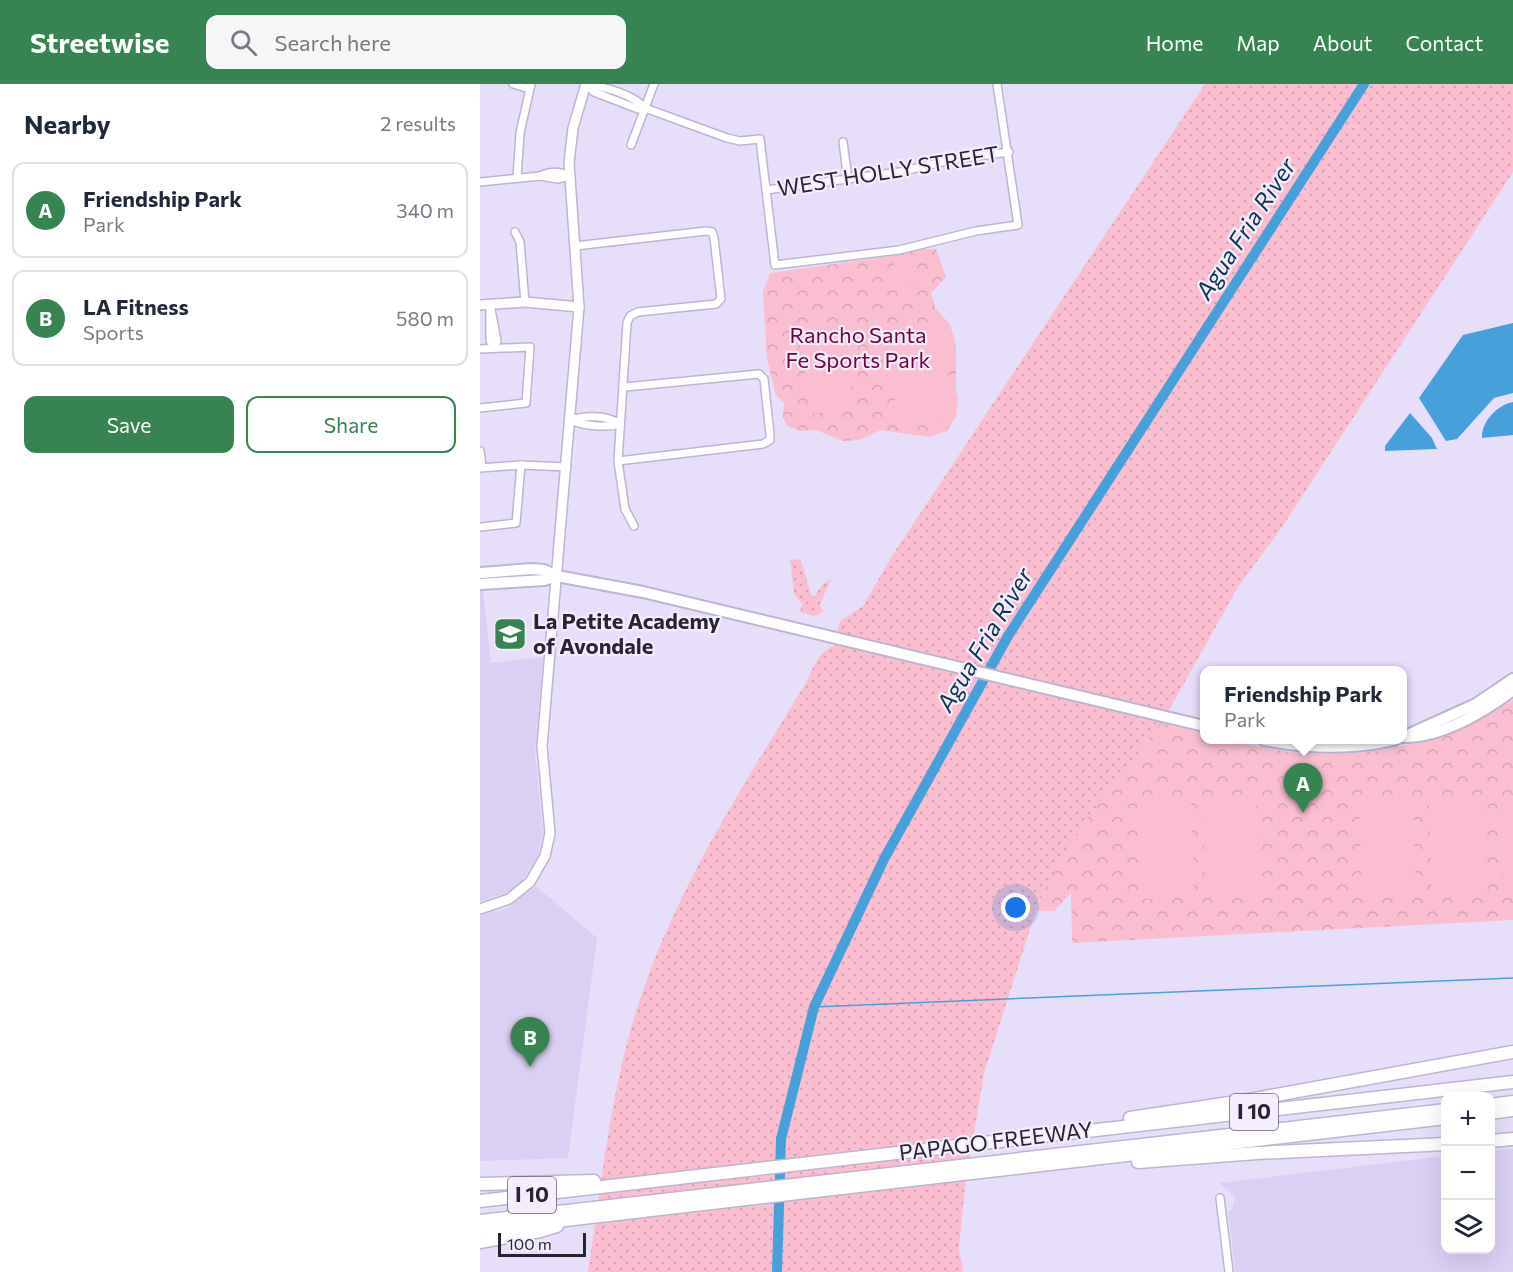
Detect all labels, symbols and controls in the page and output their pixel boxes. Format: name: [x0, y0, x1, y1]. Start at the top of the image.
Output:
search box: [206, 15, 626, 69]
text: Streetwise: [30, 25, 170, 59]
icon: search: [227, 26, 260, 59]
text: Search here: [275, 29, 391, 56]
text: Home: [1146, 30, 1203, 55]
text: Map: [1236, 30, 1280, 55]
text: About: [1313, 30, 1372, 55]
text: Contact: [1405, 30, 1483, 55]
text: Nearby: [24, 108, 111, 139]
text: 2 results: [380, 111, 456, 135]
street label: WEST HOLLY STREET: [775, 140, 1001, 201]
water label: Agua Fria River: [1188, 151, 1302, 305]
text: Friendship Park: [83, 185, 242, 212]
text: A: [38, 198, 53, 222]
text: 340 m: [396, 198, 454, 222]
text: Park: [83, 212, 125, 236]
text: LA Fitness: [83, 293, 189, 320]
text: B: [39, 306, 52, 330]
text: 580 m: [396, 306, 454, 330]
text: Sports: [83, 320, 144, 344]
park label: Rancho Santa Fe Sports Park: [785, 321, 931, 373]
button: Save: [24, 396, 234, 453]
button: Share: [246, 396, 456, 453]
water label: Agua Fria River: [929, 561, 1039, 717]
place label: La Petite Academy of Avondale: [533, 607, 720, 659]
school or university icon: La Petite Academy of Avondale: [492, 616, 528, 652]
popup: [1200, 666, 1407, 744]
text: Friendship Park: [1224, 680, 1383, 707]
text: Park: [1224, 707, 1266, 731]
pin: A: [1284, 764, 1322, 813]
your location: [1001, 893, 1030, 922]
pin: B: [511, 1018, 550, 1067]
map controls: [1441, 1092, 1495, 1254]
button: +: [1441, 1092, 1495, 1146]
road number: I 10: [1230, 1094, 1278, 1130]
street label: PAPAGO FREEWAY: [897, 1115, 1094, 1166]
button: −: [1441, 1146, 1495, 1200]
road number: I 10: [508, 1177, 556, 1213]
button: layers: [1441, 1200, 1495, 1254]
scale bar: [498, 1230, 586, 1258]
text: 100 m: [507, 1234, 552, 1253]

